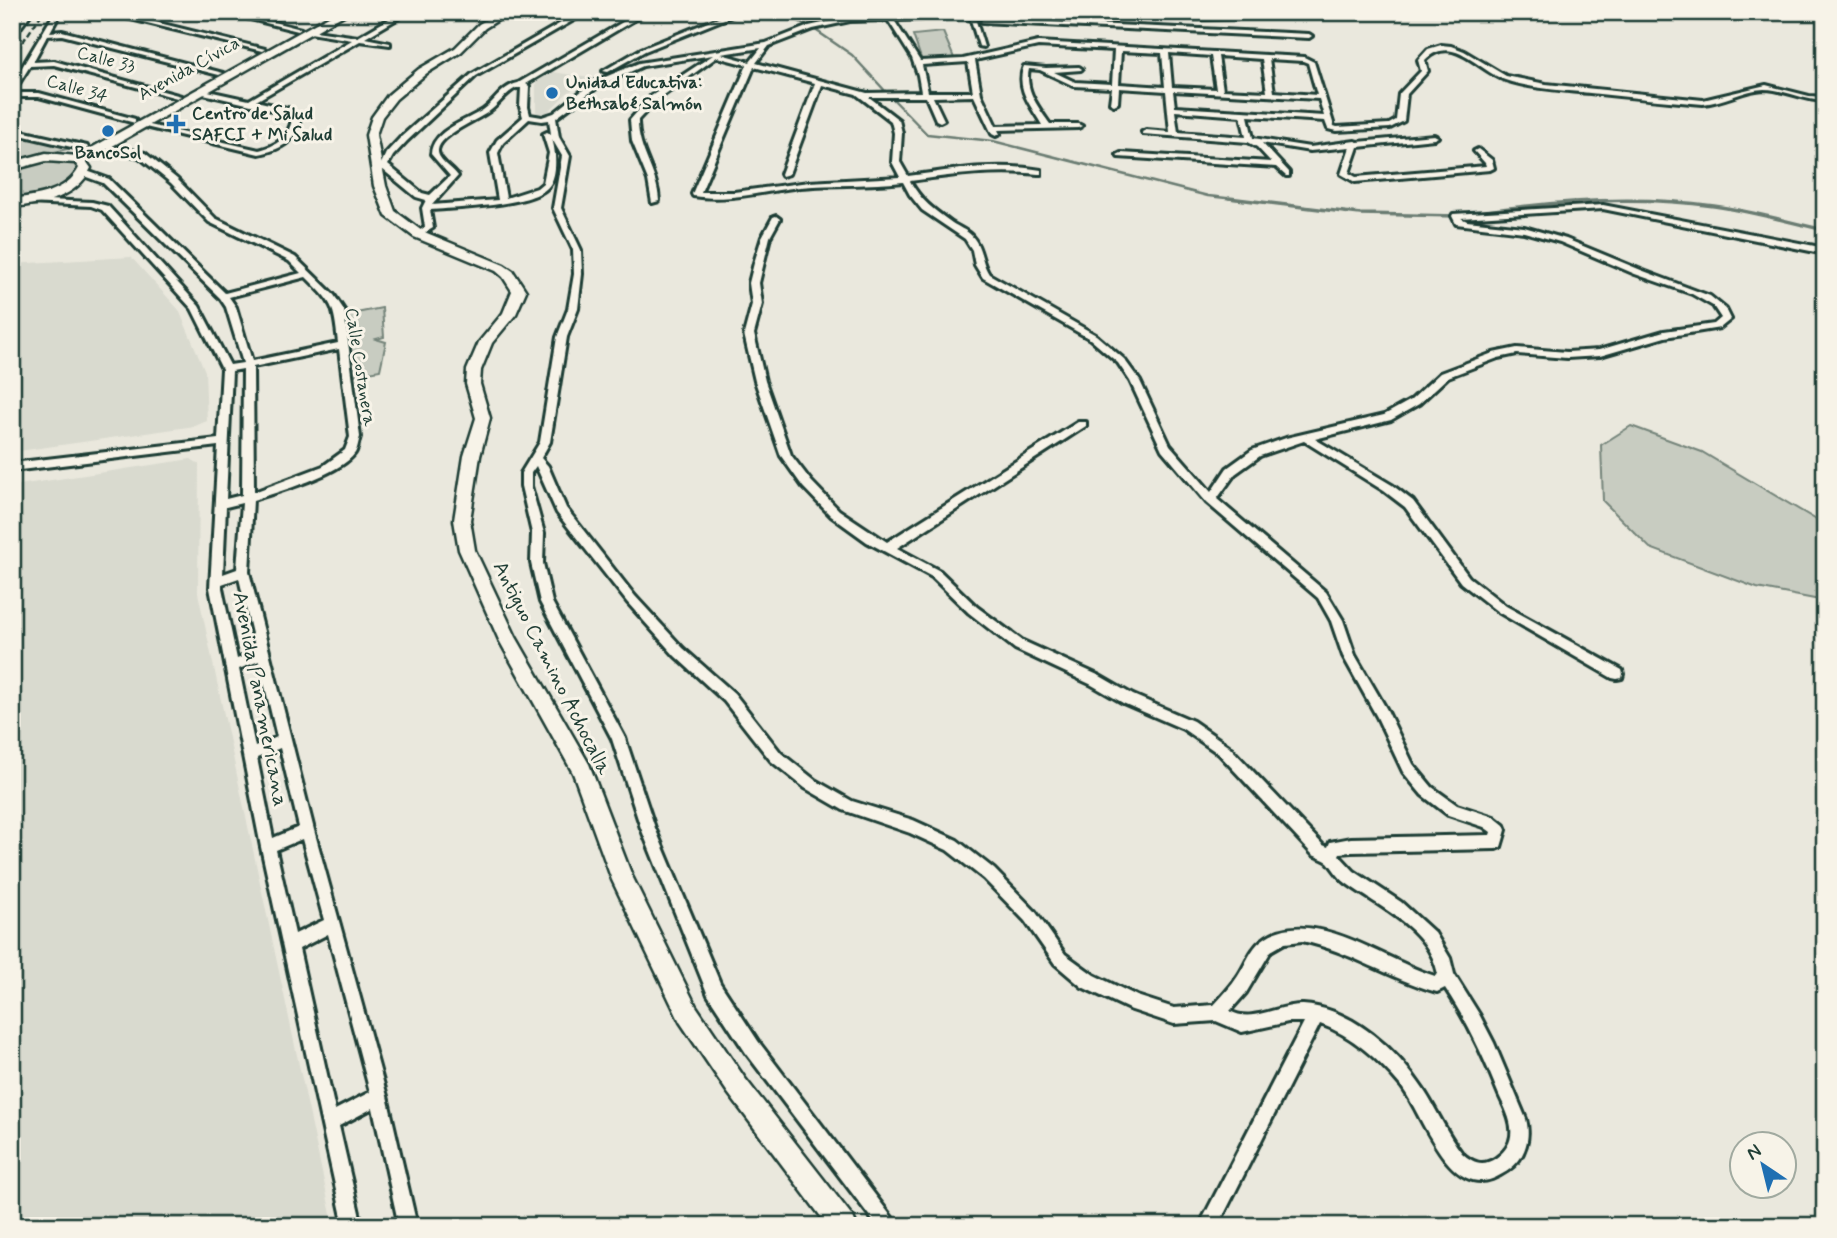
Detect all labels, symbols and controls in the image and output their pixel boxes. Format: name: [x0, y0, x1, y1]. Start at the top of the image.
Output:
street label: Avenida Cívica: [134, 31, 244, 107]
street label: Calle 33: [74, 41, 138, 79]
street label: Calle 34: [44, 69, 110, 109]
place label: Unidad Educativa: Bethsabé Salmón: [566, 71, 703, 116]
marker: Unidad Educativa: Bethsabé Salmón: [544, 85, 560, 101]
place label: Centro de Salud SAFCI + Mi Salud: [192, 102, 332, 147]
marker: Centro de Salud SAFCI + Mi Salud: [166, 114, 186, 134]
marker: BancoSol: [100, 123, 116, 139]
place label: BancoSol: [75, 141, 142, 165]
street label: Calle Costanera: [339, 306, 381, 428]
street label: Antiguo Camino Achocalla: [486, 556, 618, 780]
street label: Avenida Panamericana: [225, 589, 295, 809]
north arrow: [1728, 1130, 1798, 1200]
text: N: [1742, 1138, 1766, 1166]

